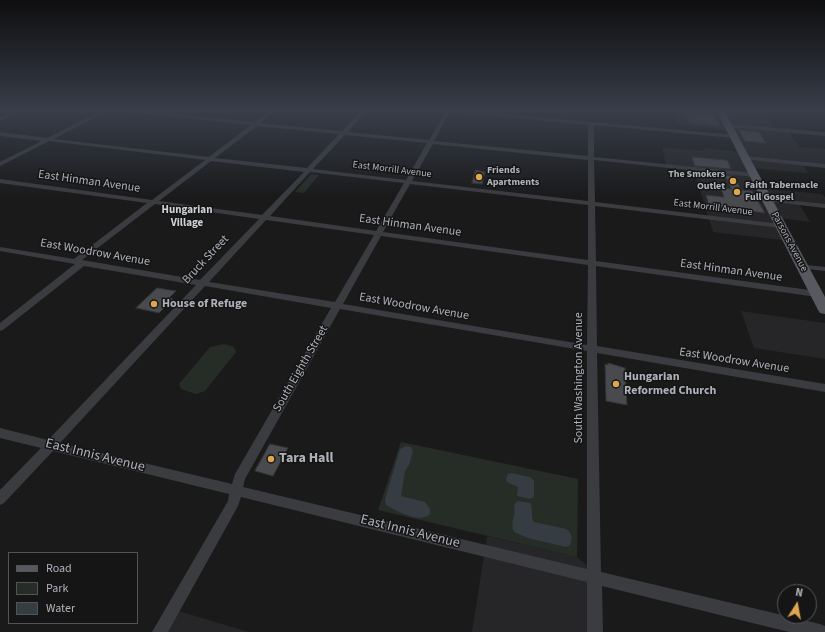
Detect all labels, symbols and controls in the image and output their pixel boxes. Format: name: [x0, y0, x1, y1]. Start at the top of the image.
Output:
street label: East Morrill Avenue: [352, 159, 432, 181]
place label: Friends Apartments: [487, 165, 539, 188]
street label: East Hinman Avenue: [37, 168, 141, 196]
place label: The Smokers Outlet: [668, 169, 725, 192]
marker: Friends Apartments: [474, 172, 484, 182]
marker: The Smokers Outlet: [728, 176, 738, 186]
place label: Faith Tabernacle Full Gospel: [745, 180, 818, 204]
marker: Faith Tabernacle Full Gospel: [732, 187, 742, 197]
street label: East Morrill Avenue: [673, 197, 753, 219]
district label: Hungarian Village: [162, 204, 212, 230]
street label: Parsons Avenue: [768, 210, 810, 274]
street label: East Hinman Avenue: [358, 212, 462, 240]
street label: Bruck Street: [180, 233, 232, 287]
street label: East Woodrow Avenue: [39, 236, 151, 270]
street label: East Hinman Avenue: [679, 257, 783, 285]
street label: East Woodrow Avenue: [358, 290, 470, 324]
place label: House of Refuge: [162, 297, 247, 311]
marker: House of Refuge: [149, 299, 159, 309]
street label: South Washington Avenue: [572, 312, 586, 444]
street label: South Eighth Street: [270, 323, 332, 415]
street label: East Woodrow Avenue: [678, 345, 790, 377]
place label: Hungarian Reformed Church: [624, 370, 716, 398]
marker: Hungarian Reformed Church: [611, 379, 621, 389]
street label: East Innis Avenue: [44, 436, 146, 476]
place label: Tara Hall: [279, 451, 333, 467]
marker: Tara Hall: [266, 454, 276, 464]
street label: East Innis Avenue: [359, 512, 461, 552]
legend: [8, 552, 138, 624]
text: Road: [46, 560, 72, 577]
text: Park: [46, 580, 68, 597]
north arrow: [777, 584, 817, 624]
text: N: [794, 585, 804, 601]
text: Water: [46, 600, 75, 617]

